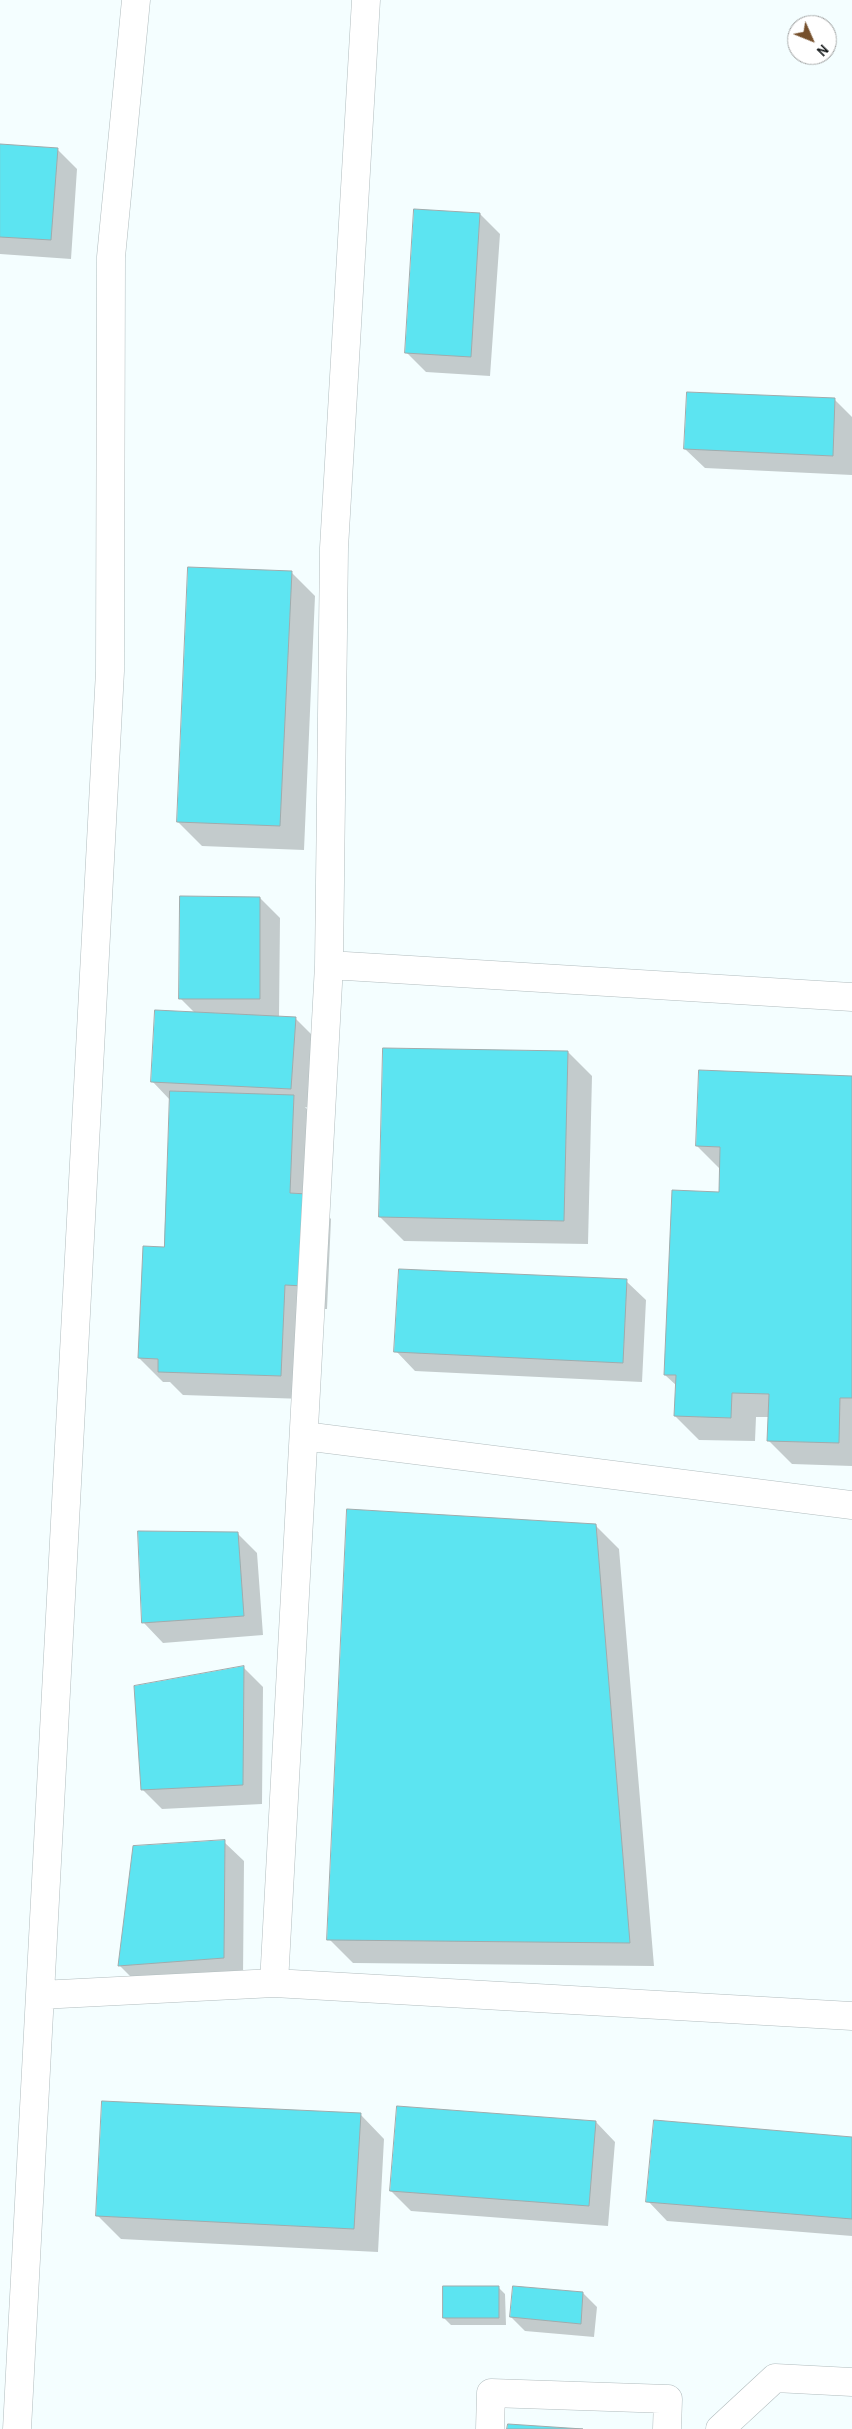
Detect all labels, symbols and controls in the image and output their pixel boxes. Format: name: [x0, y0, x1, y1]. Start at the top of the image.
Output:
north arrow: [787, 15, 837, 65]
text: N: [814, 41, 830, 58]

